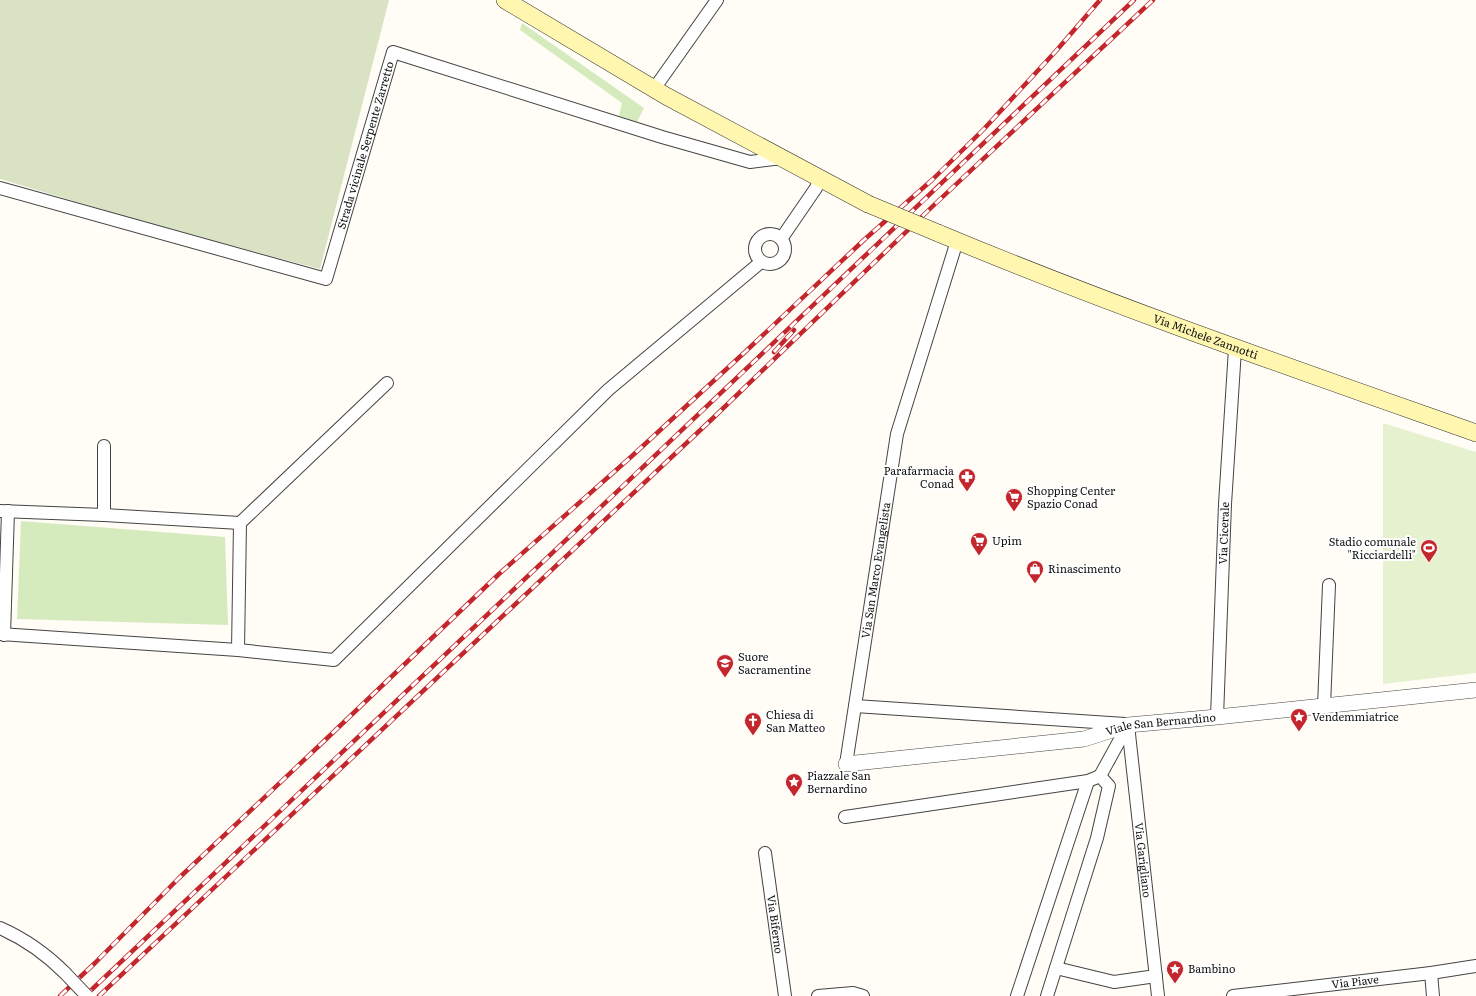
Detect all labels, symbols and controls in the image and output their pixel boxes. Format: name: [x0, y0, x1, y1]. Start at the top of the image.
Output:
street label: Strada vicinale Serpente Zarretto: [332, 59, 397, 231]
street label: Via Michele Zannotti: [1151, 309, 1261, 362]
place label: Parafarmacia Conad: [884, 462, 954, 491]
pharmacy icon: Parafarmacia Conad: [957, 467, 977, 492]
place label: Shopping Center Spazio Conad: [1027, 482, 1116, 511]
supermarket icon: Shopping Center Spazio Conad: [1004, 487, 1024, 512]
street label: Via San Marco Evangelista: [857, 501, 893, 639]
street label: Via Cicerale: [1214, 501, 1232, 565]
supermarket icon: Upim: [969, 531, 989, 556]
place label: Upim: [992, 532, 1022, 548]
place label: Stadio comunale "Ricciardelli": [1329, 533, 1416, 562]
sports icon: Stadio comunale "Ricciardelli": [1419, 538, 1439, 563]
shop icon: Rinascimento: [1025, 559, 1045, 584]
place label: Rinascimento: [1048, 560, 1121, 576]
place label: Suore Sacramentine: [738, 648, 811, 677]
school or university icon: Suore Sacramentine: [715, 653, 735, 678]
place label: Chiesa di San Matteo: [766, 706, 825, 735]
place icon: Vendemmiatrice: [1289, 707, 1309, 732]
street label: Viale San Bernardino: [1103, 708, 1216, 739]
place label: Vendemmiatrice: [1312, 708, 1399, 724]
church icon: Chiesa di San Matteo: [743, 711, 763, 736]
place label: Piazzale San Bernardino: [807, 767, 871, 796]
place icon: Piazzale San Bernardino: [784, 772, 804, 797]
street label: Via Garigliano: [1132, 822, 1156, 899]
street label: Via Biferno: [764, 894, 788, 955]
place icon: Bambino: [1165, 959, 1185, 984]
place label: Bambino: [1188, 960, 1235, 976]
street label: Via Piave: [1331, 970, 1380, 992]

